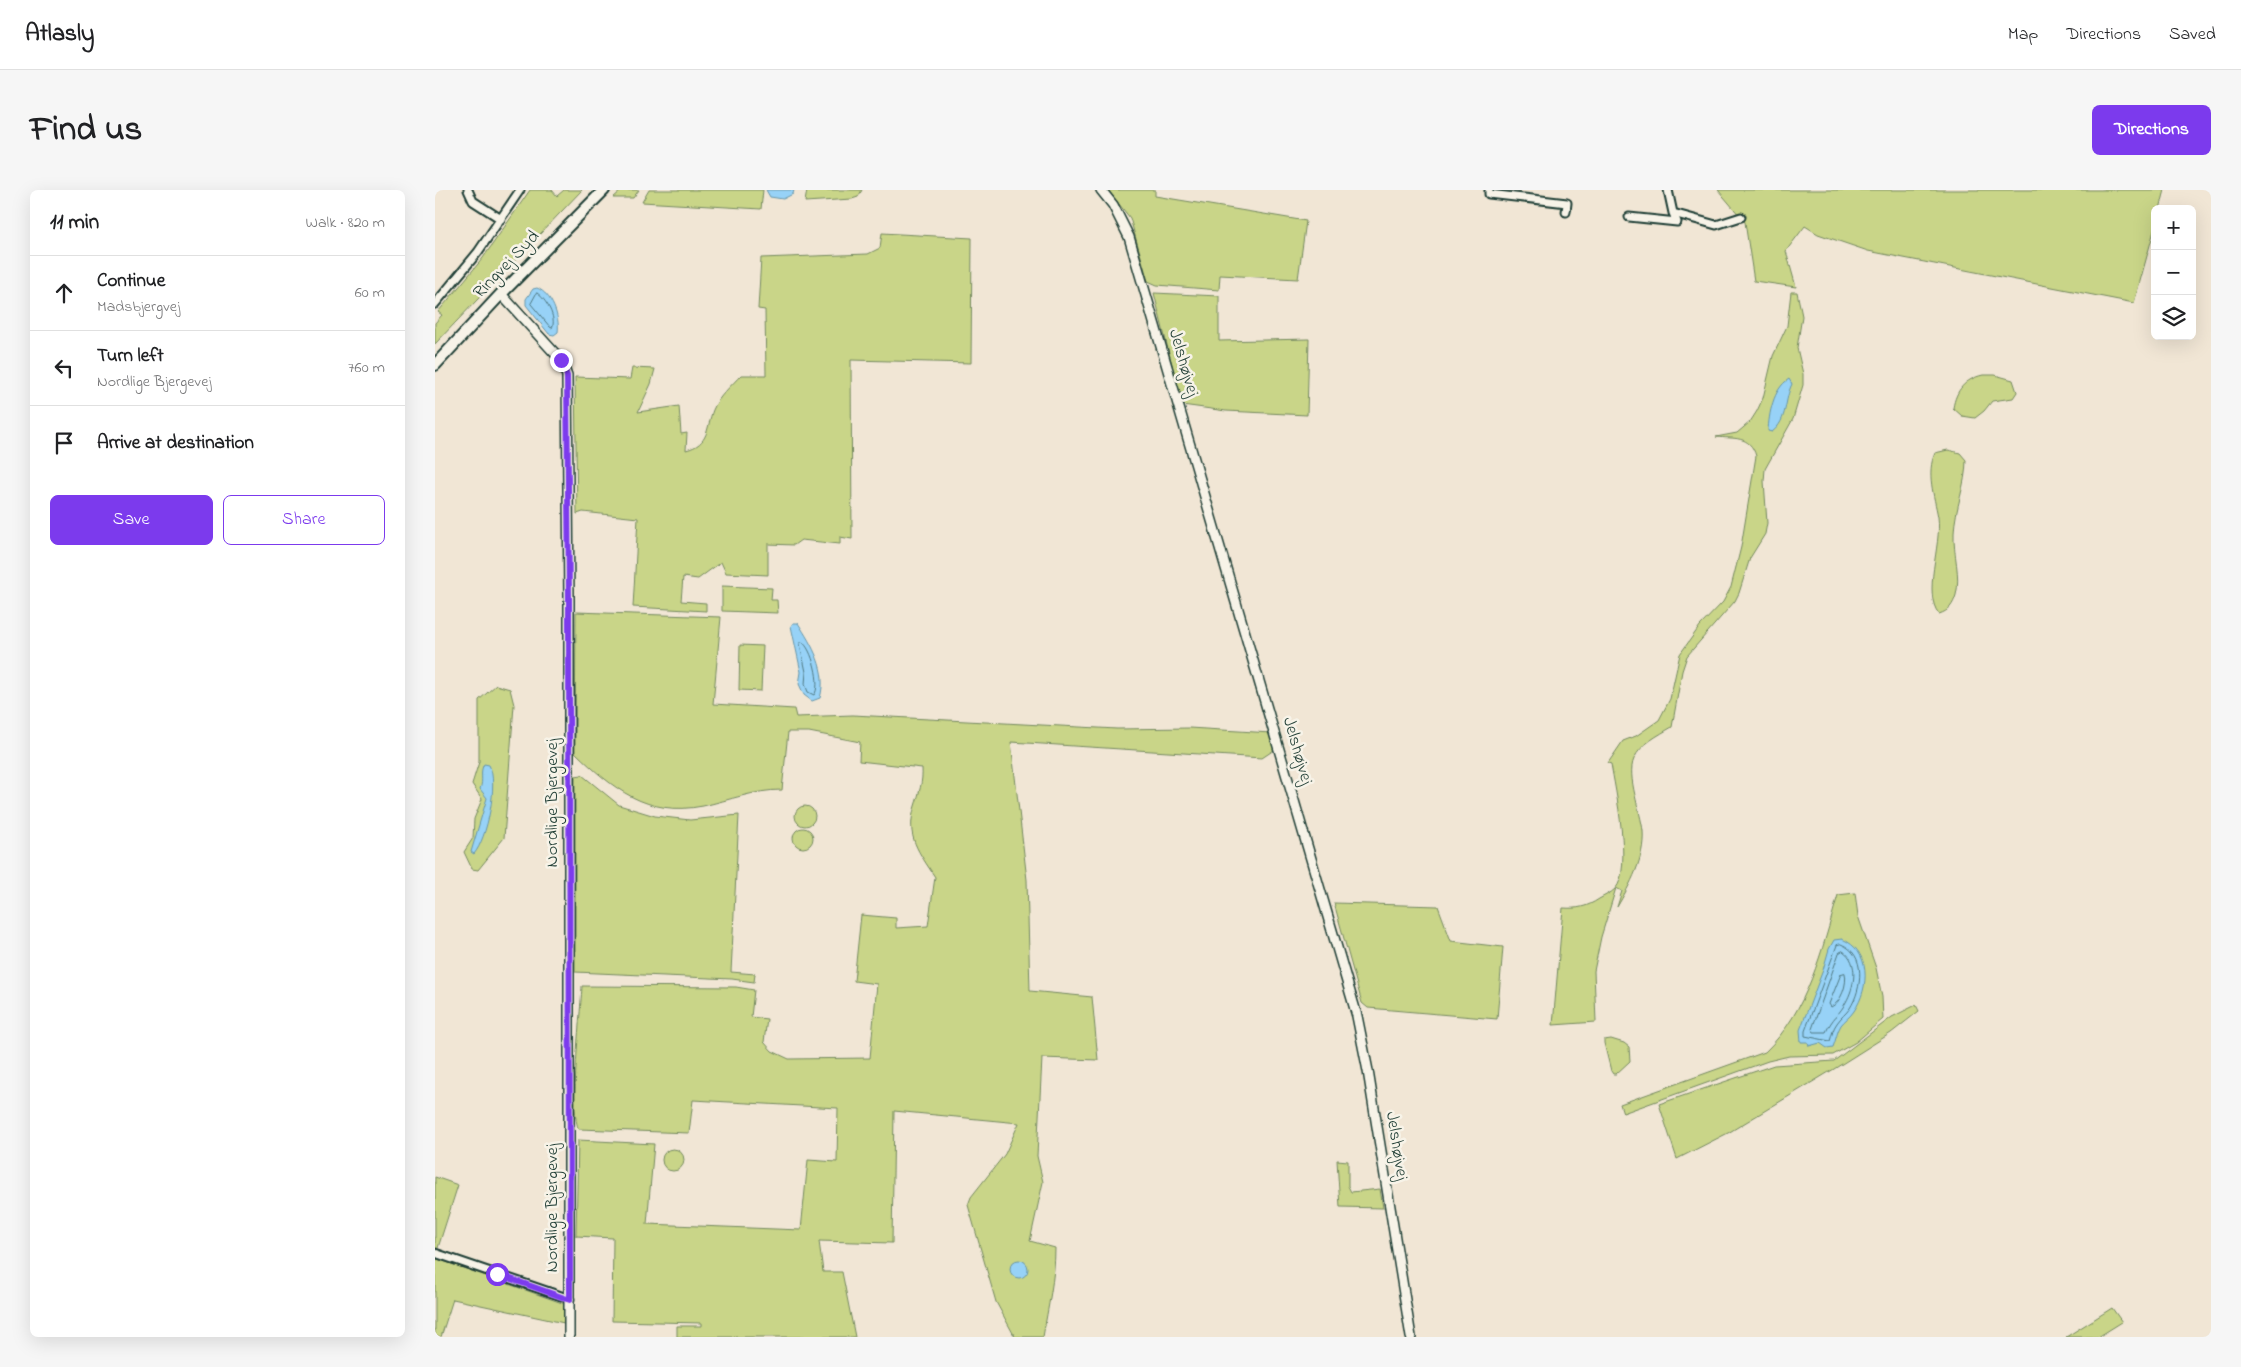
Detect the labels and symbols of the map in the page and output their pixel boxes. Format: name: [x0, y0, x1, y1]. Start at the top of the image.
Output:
street label: Ringvej Syd: [468, 225, 547, 306]
street label: Jelshøjvej: [1161, 326, 1205, 400]
route end: [550, 349, 573, 372]
street label: Jelshøjvej: [1275, 714, 1319, 788]
street label: Nordlige Bjergevej: [540, 738, 567, 867]
street label: Jelshøjvej: [1378, 1110, 1414, 1183]
street label: Nordlige Bjergevej: [540, 1143, 567, 1272]
route start: [486, 1263, 509, 1286]

